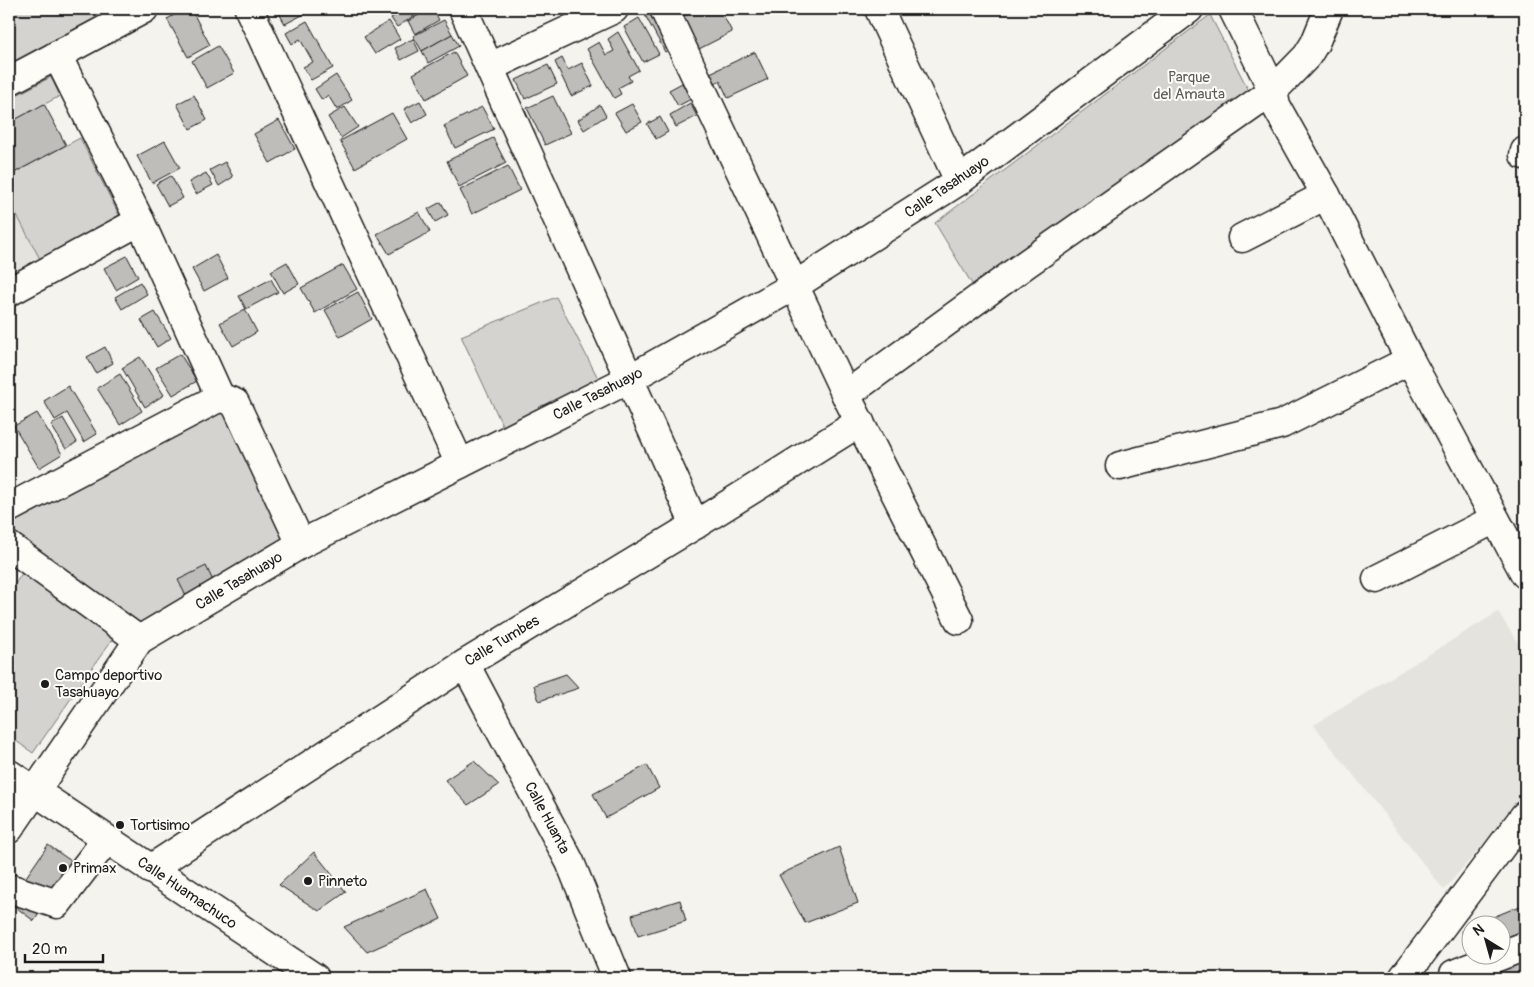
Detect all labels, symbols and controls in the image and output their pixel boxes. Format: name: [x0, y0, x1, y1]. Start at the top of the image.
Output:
park label: Parque del Amauta: [1153, 68, 1225, 104]
street label: Calle Tasahuayo: [901, 152, 993, 222]
street label: Calle Tasahuayo: [550, 363, 646, 425]
street label: Calle Tasahuayo: [192, 548, 286, 614]
street label: Calle Tumbes: [461, 611, 543, 671]
place label: Campo deportivo Tasahuayo: [55, 666, 162, 702]
marker: Campo deportivo Tasahuayo: [39, 678, 51, 690]
street label: Calle Huanta: [520, 779, 574, 857]
place label: Tortisimo: [130, 816, 190, 835]
marker: Tortisimo: [114, 819, 126, 831]
street label: Calle Huamachuco: [134, 853, 240, 933]
place label: Primax: [73, 859, 116, 878]
marker: Primax: [57, 862, 69, 874]
place label: Pinneto: [318, 872, 367, 891]
marker: Pinneto: [302, 875, 314, 887]
north arrow: [1462, 914, 1512, 964]
text: N: [1470, 920, 1487, 940]
scale bar: [25, 932, 102, 964]
text: 20 m: [32, 940, 67, 959]

